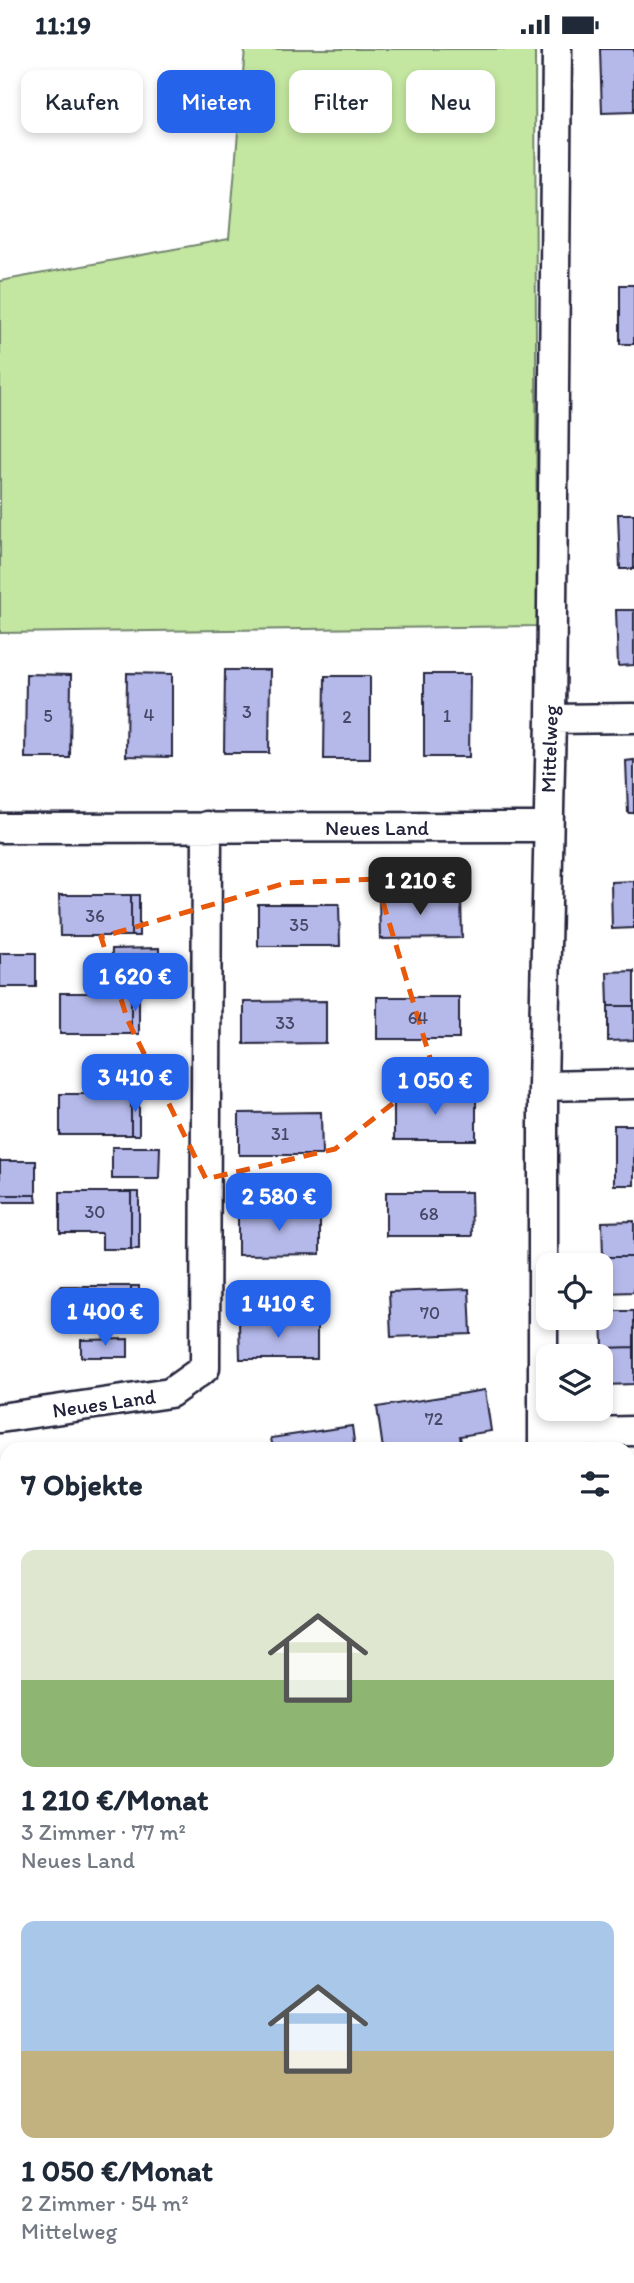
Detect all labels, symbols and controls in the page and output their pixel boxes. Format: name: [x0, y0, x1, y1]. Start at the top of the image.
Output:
text: 11:19: [35, 9, 91, 41]
chip: Kaufen: [21, 70, 143, 133]
chip: Mieten: [157, 70, 275, 133]
chip: Filter: [289, 70, 392, 133]
chip: Neu: [406, 70, 495, 133]
house number: 3: [242, 701, 252, 723]
house number: 4: [144, 704, 155, 726]
street label: Mittelweg: [535, 704, 563, 793]
house number: 5: [43, 705, 53, 727]
house number: 1: [443, 705, 451, 727]
house number: 2: [342, 706, 352, 728]
street label: Neues Land: [325, 815, 430, 840]
pin: 1 210 €: [355, 857, 485, 917]
text: 1 210 €: [384, 866, 456, 894]
house number: 36: [85, 905, 105, 927]
house number: 35: [289, 914, 309, 936]
pin: 1 620 €: [70, 953, 200, 1013]
text: 1 620 €: [99, 962, 171, 990]
house number: 64: [408, 1007, 428, 1029]
house number: 33: [275, 1012, 295, 1034]
pin: 3 410 €: [70, 1055, 200, 1114]
pin: 1 050 €: [370, 1058, 500, 1117]
text: 3 410 €: [98, 1063, 172, 1091]
text: 1 050 €: [398, 1066, 472, 1094]
house number: 31: [271, 1123, 289, 1145]
pin: 2 580 €: [214, 1173, 344, 1233]
text: 2 580 €: [242, 1182, 316, 1210]
house number: 30: [85, 1201, 105, 1223]
house number: 68: [419, 1203, 439, 1225]
map controls: [536, 1253, 613, 1421]
button: locate: [536, 1253, 613, 1330]
pin: 1 410 €: [213, 1281, 343, 1340]
pin: 1 400 €: [40, 1289, 170, 1348]
text: 1 410 €: [242, 1289, 314, 1317]
text: 1 400 €: [67, 1297, 143, 1325]
house number: 70: [420, 1302, 440, 1324]
button: layers: [536, 1344, 613, 1421]
street label: Neues Land: [51, 1383, 158, 1423]
house number: 72: [425, 1408, 444, 1430]
icon: filters: [576, 1465, 614, 1503]
text: 7 Objekte: [21, 1466, 143, 1503]
icon: home: [255, 1595, 381, 1721]
text: 1 210 €/Monat: [21, 1781, 208, 1818]
text: 3 Zimmer · 77 m²: [21, 1818, 186, 1846]
text: Neues Land: [21, 1846, 135, 1874]
icon: home: [255, 1966, 381, 2092]
text: 1 050 €/Monat: [21, 2152, 213, 2189]
text: 2 Zimmer · 54 m²: [21, 2189, 189, 2217]
text: Mittelweg: [21, 2217, 117, 2245]

